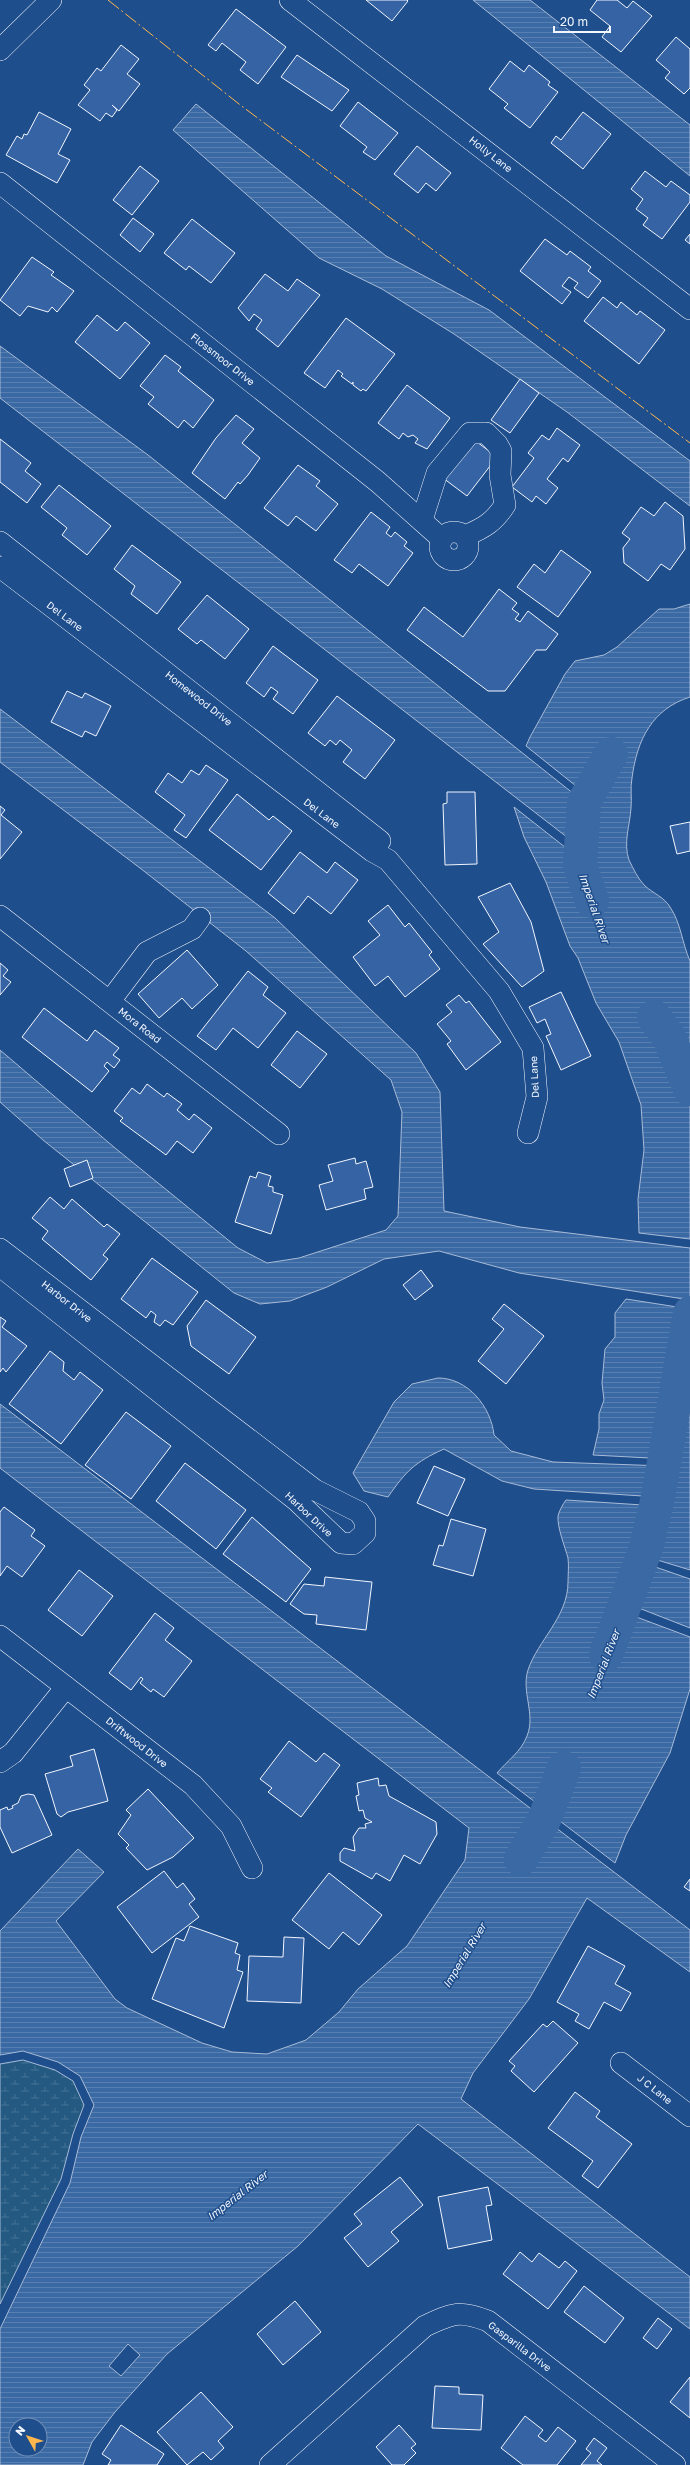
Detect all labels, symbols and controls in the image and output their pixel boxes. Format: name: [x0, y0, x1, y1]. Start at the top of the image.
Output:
scale bar: [554, 8, 610, 34]
text: 20 m: [560, 14, 588, 29]
street label: Holly Lane: [467, 133, 515, 175]
street label: Flossmoor Drive: [189, 330, 257, 388]
street label: Del Lane: [45, 599, 85, 634]
street label: Homewood Drive: [163, 668, 235, 728]
street label: Del Lane: [302, 796, 342, 831]
water label: Imperial River: [576, 871, 614, 947]
street label: Mora Road: [116, 1005, 164, 1045]
street label: Del Lane: [527, 1056, 541, 1098]
street label: Harbor Drive: [39, 1278, 95, 1324]
street label: Harbor Drive: [283, 1489, 335, 1539]
water label: Imperial River: [584, 1626, 624, 1701]
street label: Driftwood Drive: [104, 1714, 170, 1770]
water label: Imperial River: [440, 1919, 490, 1990]
street label: J C Lane: [635, 2072, 675, 2106]
water label: Imperial River: [204, 2166, 272, 2223]
street label: Gasparilla Drive: [486, 2318, 554, 2374]
north arrow: [8, 2417, 48, 2457]
text: N: [12, 2423, 28, 2438]

